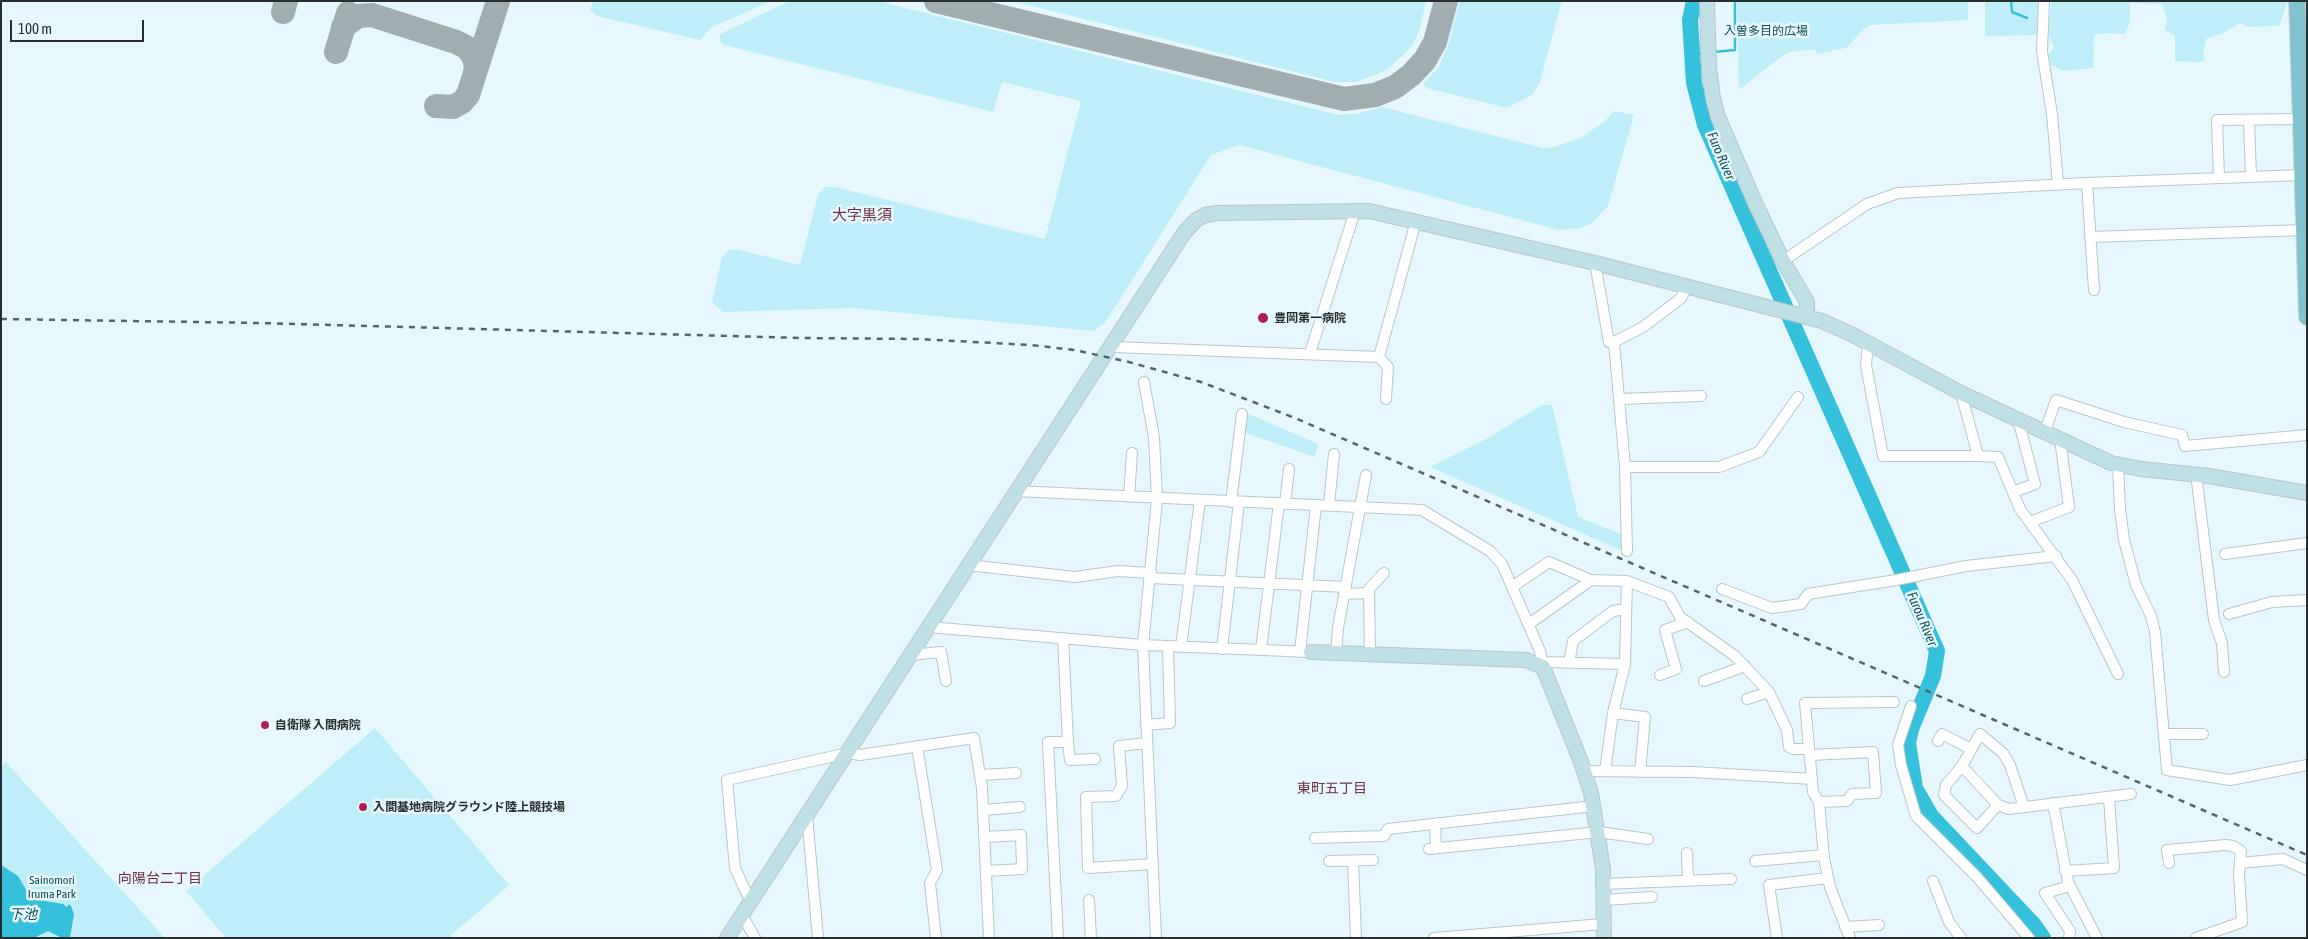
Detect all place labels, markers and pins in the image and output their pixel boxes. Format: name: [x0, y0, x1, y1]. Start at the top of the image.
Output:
marker: 豊岡第一病院: [1256, 311, 1270, 325]
place label: 豊岡第一病院: [1274, 311, 1346, 325]
place label: 自衛隊 入間病院: [275, 718, 361, 732]
marker: 自衛隊 入間病院: [259, 719, 271, 731]
place label: 入間基地病院グラウンド陸上競技場: [373, 800, 565, 814]
marker: 入間基地病院グラウンド陸上競技場: [357, 801, 369, 813]

